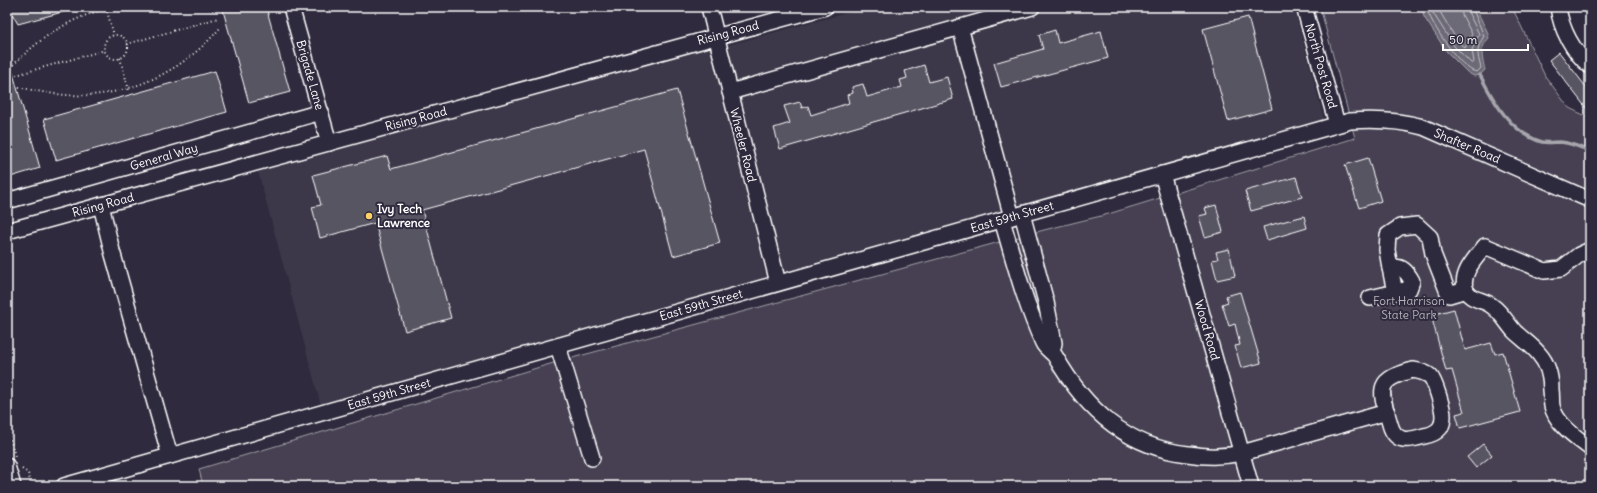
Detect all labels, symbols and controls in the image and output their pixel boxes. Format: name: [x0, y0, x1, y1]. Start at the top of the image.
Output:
street label: Rising Road: [695, 17, 760, 48]
street label: North Post Road: [1302, 22, 1341, 110]
scale bar: [1443, 26, 1528, 52]
text: 50 m: [1449, 32, 1478, 47]
street label: Brigade Lane: [293, 38, 328, 112]
street label: Rising Road: [383, 103, 448, 134]
street label: Wheeler Road: [727, 106, 760, 183]
street label: Shafter Road: [1432, 125, 1503, 166]
street label: General Way: [128, 140, 199, 173]
street label: Rising Road: [70, 189, 135, 220]
street label: East 59th Street: [969, 197, 1055, 236]
place label: Ivy Tech Lawrence: [377, 201, 431, 230]
marker: Ivy Tech Lawrence: [364, 211, 374, 221]
street label: East 59th Street: [658, 285, 744, 324]
park label: Fort Harrison State Park: [1373, 293, 1445, 322]
street label: Wood Road: [1192, 298, 1223, 362]
street label: East 59th Street: [346, 374, 432, 413]

